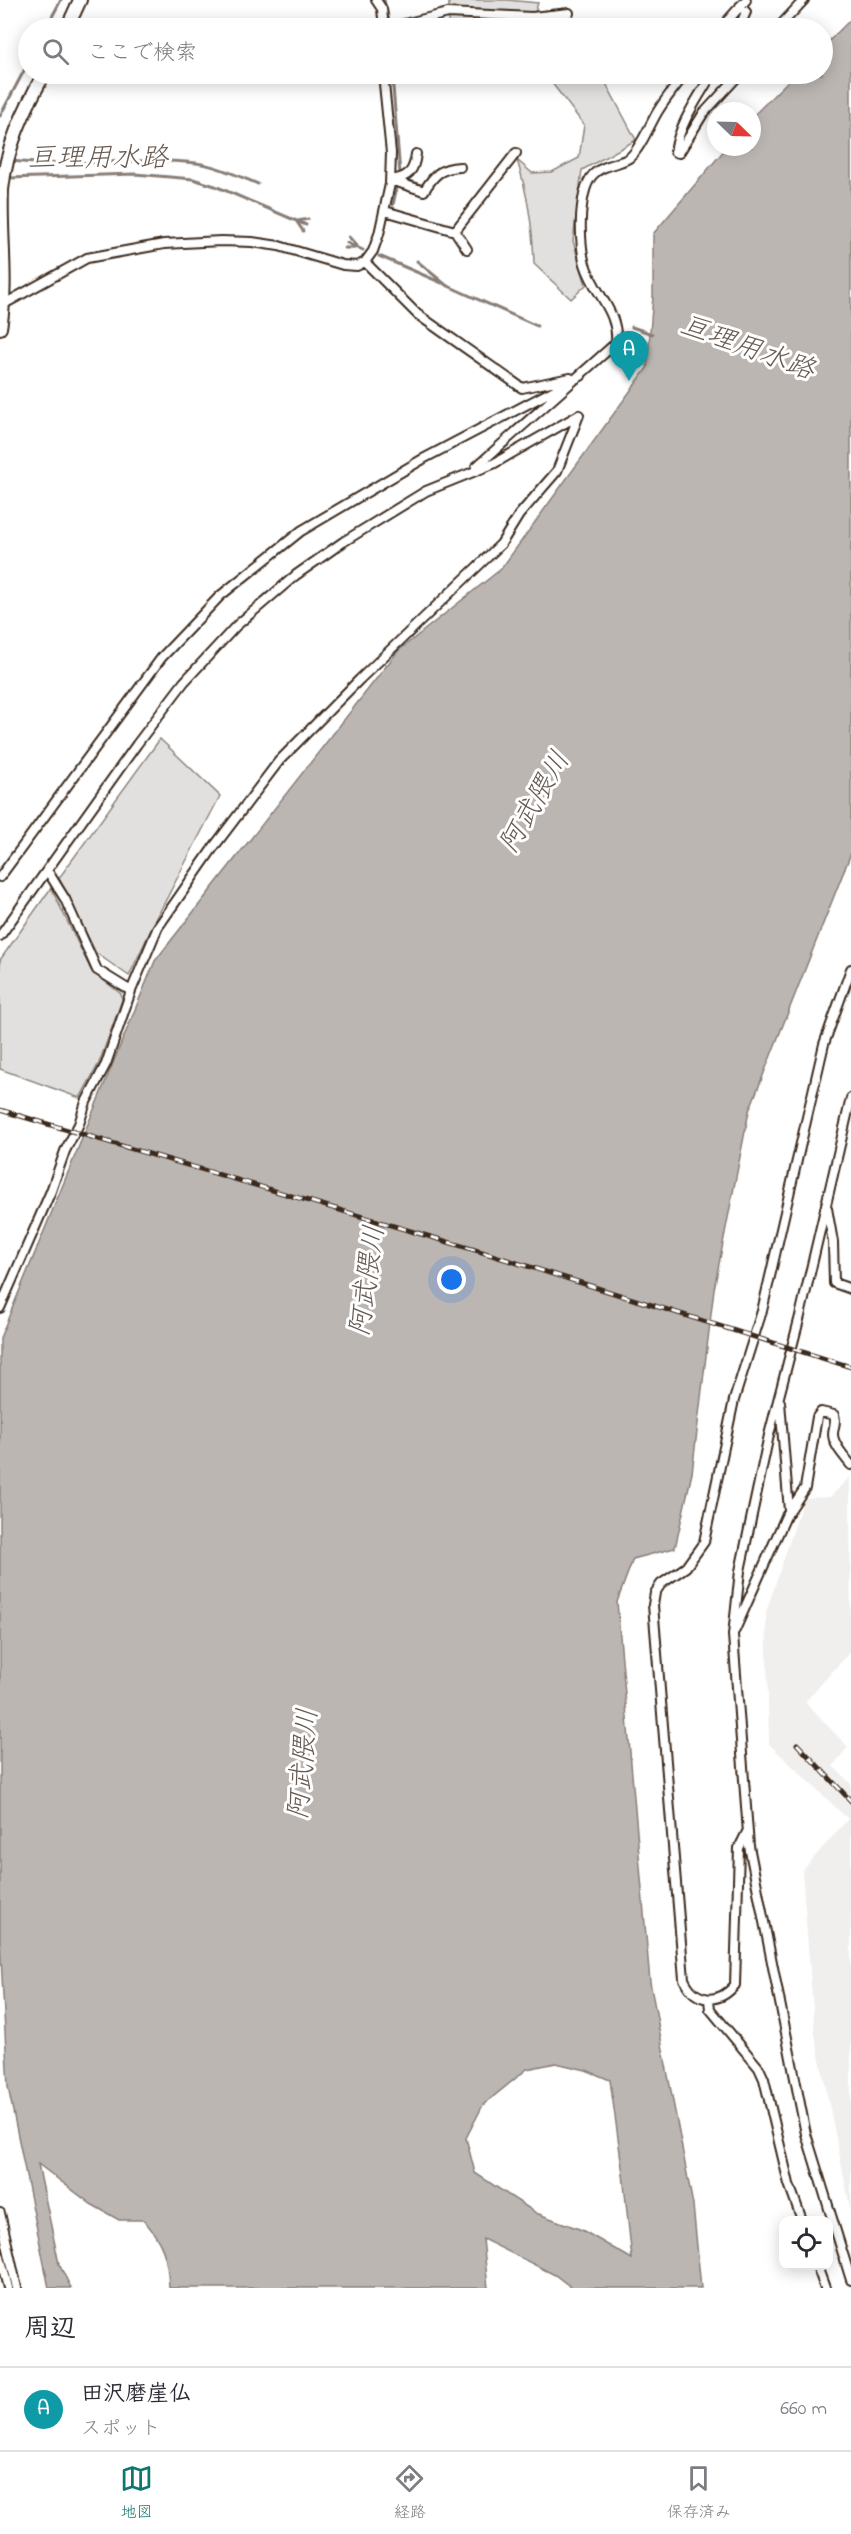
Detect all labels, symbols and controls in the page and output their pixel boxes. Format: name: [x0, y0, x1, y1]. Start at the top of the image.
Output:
search box: [18, 18, 833, 84]
icon: search: [39, 35, 72, 68]
text: ここで検索: [87, 38, 197, 70]
north arrow: [707, 102, 761, 156]
water label: 亘理用水路: [28, 139, 170, 180]
water label: 亘理用水路: [674, 306, 822, 393]
pin: A: [610, 332, 648, 381]
water label: 阿武隈川: [490, 744, 582, 862]
water label: 阿武隈川: [341, 1223, 397, 1339]
your location: [437, 1265, 466, 1294]
water label: 阿武隈川: [280, 1706, 330, 1822]
map controls: [779, 2216, 833, 2270]
button: locate: [779, 2216, 833, 2270]
text: 周辺: [24, 2311, 76, 2349]
text: 田沢磨崖仏: [81, 2379, 191, 2411]
text: A: [37, 2395, 50, 2424]
text: 660 m: [780, 2395, 827, 2424]
text: スポット: [81, 2415, 161, 2444]
tab: 地図: [120, 2462, 153, 2525]
tab: 経路: [393, 2462, 426, 2525]
tab: 保存済み: [667, 2462, 731, 2525]

